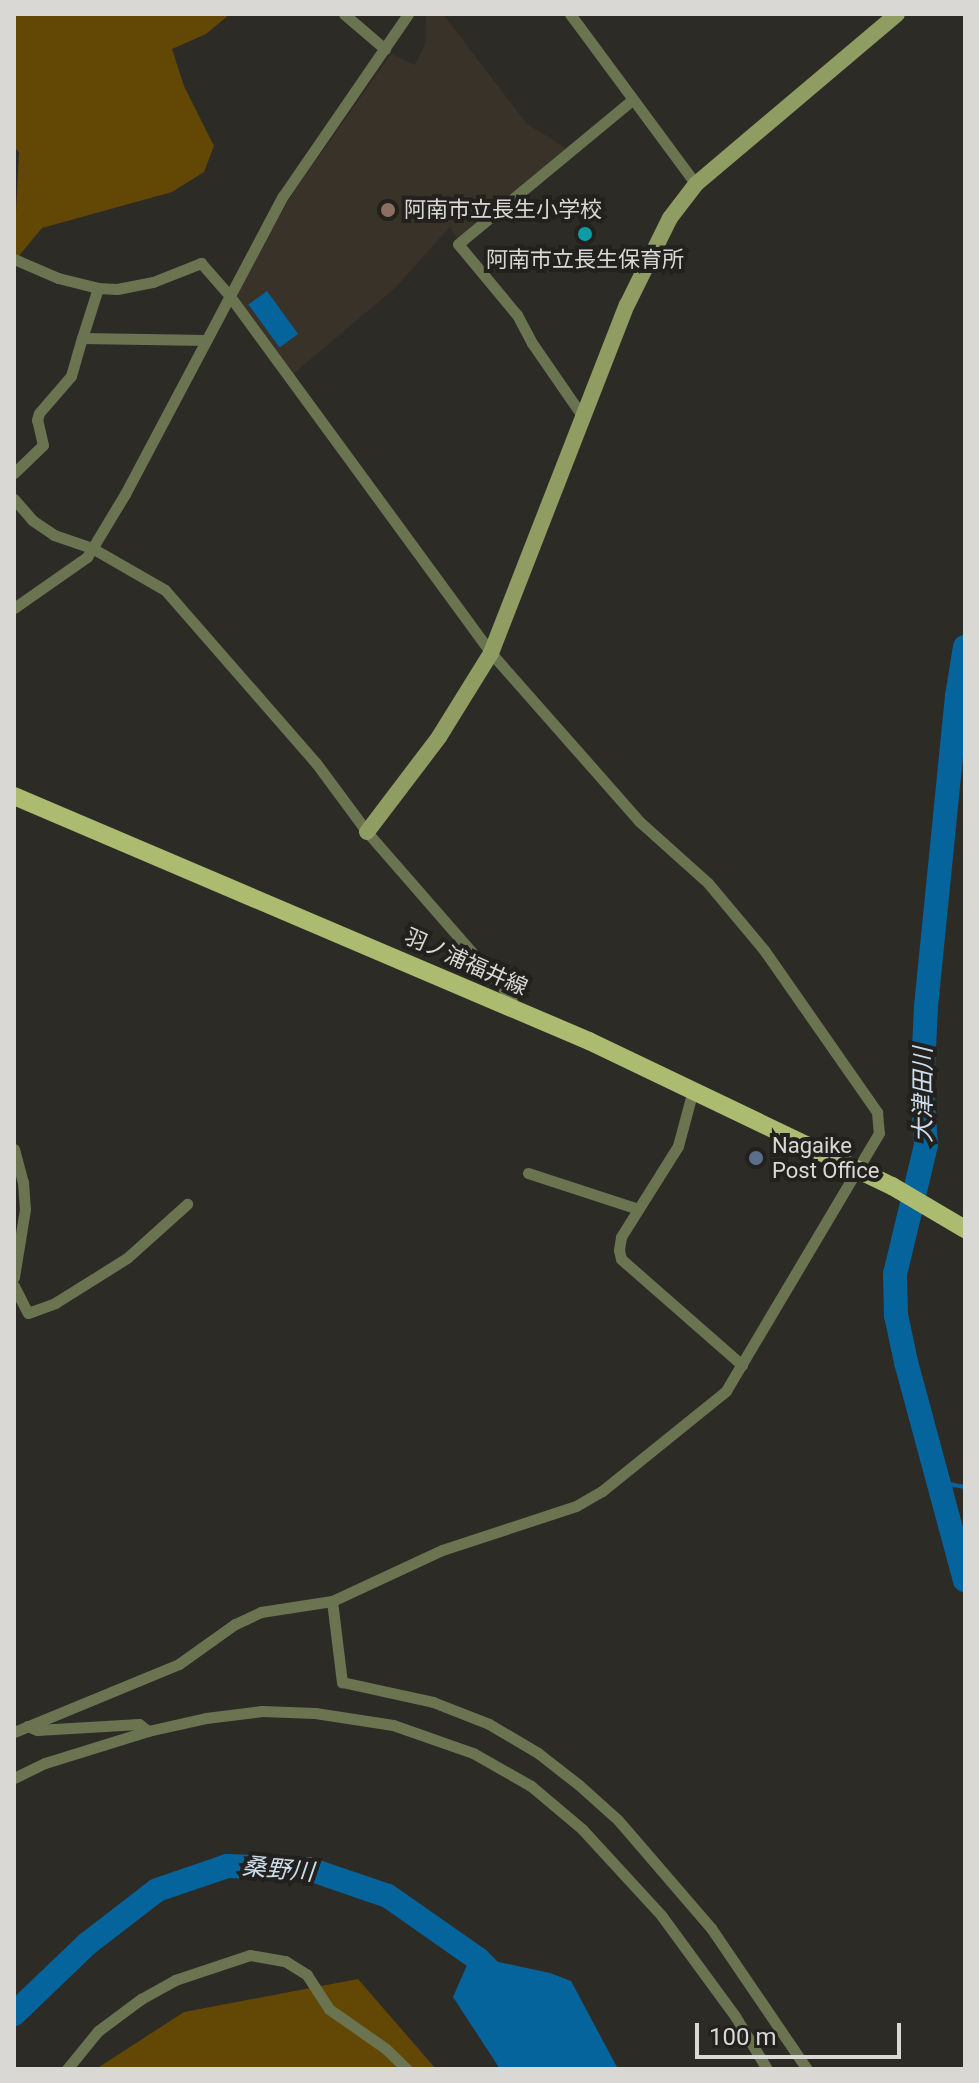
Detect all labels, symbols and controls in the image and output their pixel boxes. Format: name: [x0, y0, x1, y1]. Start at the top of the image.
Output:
place label: 阿南市立長生小学校: [404, 197, 602, 223]
marker: 阿南市立長生小学校: [379, 201, 397, 219]
marker: 阿南市立長生保育所: [576, 225, 594, 243]
place label: 阿南市立長生保育所: [486, 247, 684, 273]
street label: 羽ノ浦福井線: [400, 923, 532, 1001]
water label: 大津田川: [910, 1047, 938, 1143]
place label: Nagaike Post Office: [772, 1132, 879, 1184]
marker: Nagaike Post Office: [747, 1149, 765, 1167]
water label: 桑野川: [241, 1853, 315, 1887]
scale bar: [699, 2007, 905, 2057]
text: 100 m: [709, 2023, 776, 2051]

